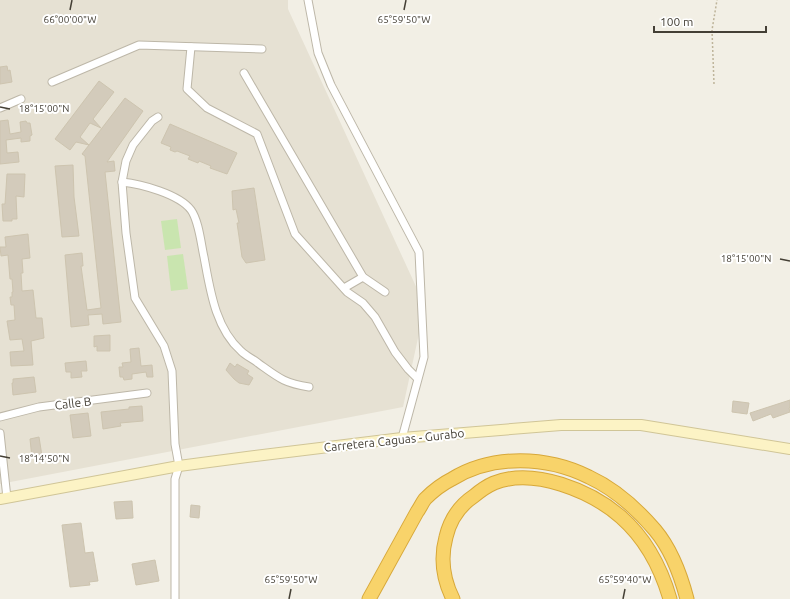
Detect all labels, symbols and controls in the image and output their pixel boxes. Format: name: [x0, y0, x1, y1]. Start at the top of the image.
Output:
scale bar: [654, 8, 766, 34]
text: 66°00'00"W: [44, 14, 96, 25]
text: 65°59'50"W: [378, 14, 430, 25]
text: 100 m: [660, 15, 693, 28]
text: 18°15'00"N: [19, 103, 69, 114]
text: 18°15'00"N: [721, 253, 771, 264]
street label: Calle B: [54, 394, 92, 412]
street label: Carretera Caguas - Gurabo: [323, 426, 465, 454]
text: 18°14'50"N: [19, 453, 69, 464]
text: 65°59'50"W: [265, 574, 317, 585]
text: 65°59'40"W: [599, 574, 651, 585]

